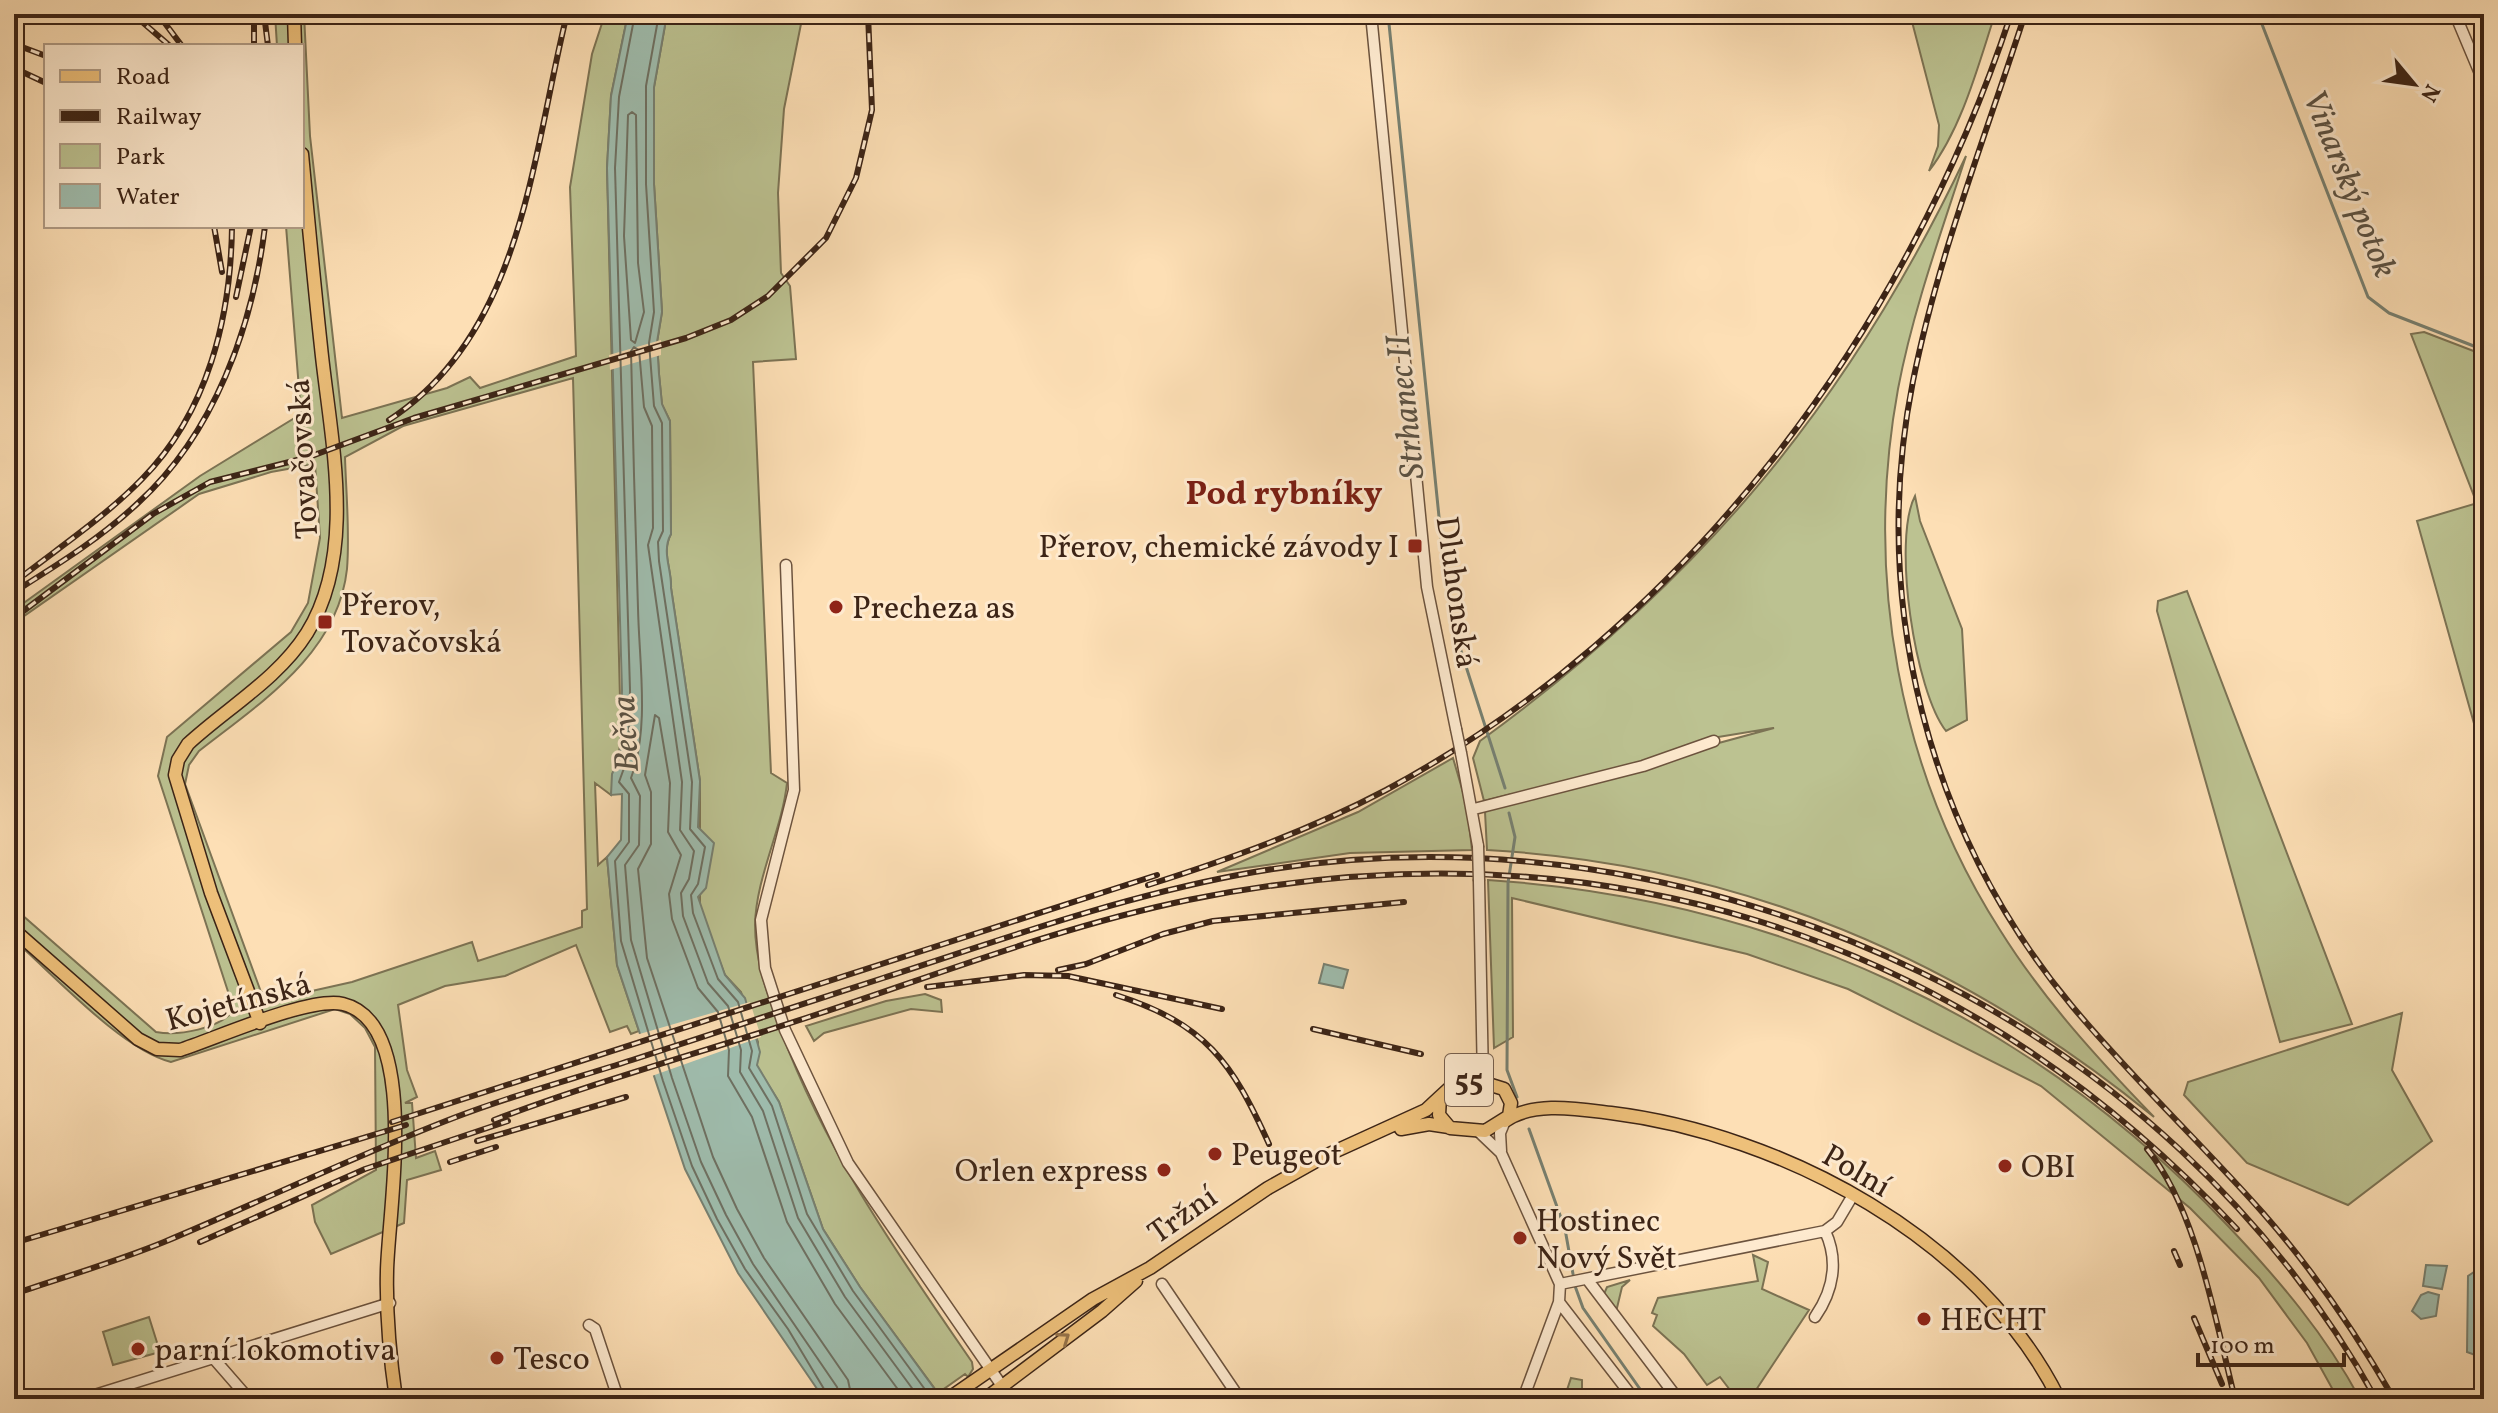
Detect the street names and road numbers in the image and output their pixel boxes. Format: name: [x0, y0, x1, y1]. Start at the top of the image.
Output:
street label: Tovačovská: [279, 377, 331, 540]
street label: Dluhonská: [1423, 513, 1487, 671]
street label: Kojetínská: [161, 963, 316, 1044]
road number: 55: [1445, 1054, 1493, 1106]
street label: Polní: [1813, 1135, 1898, 1210]
street label: Tržní: [1140, 1177, 1228, 1256]

